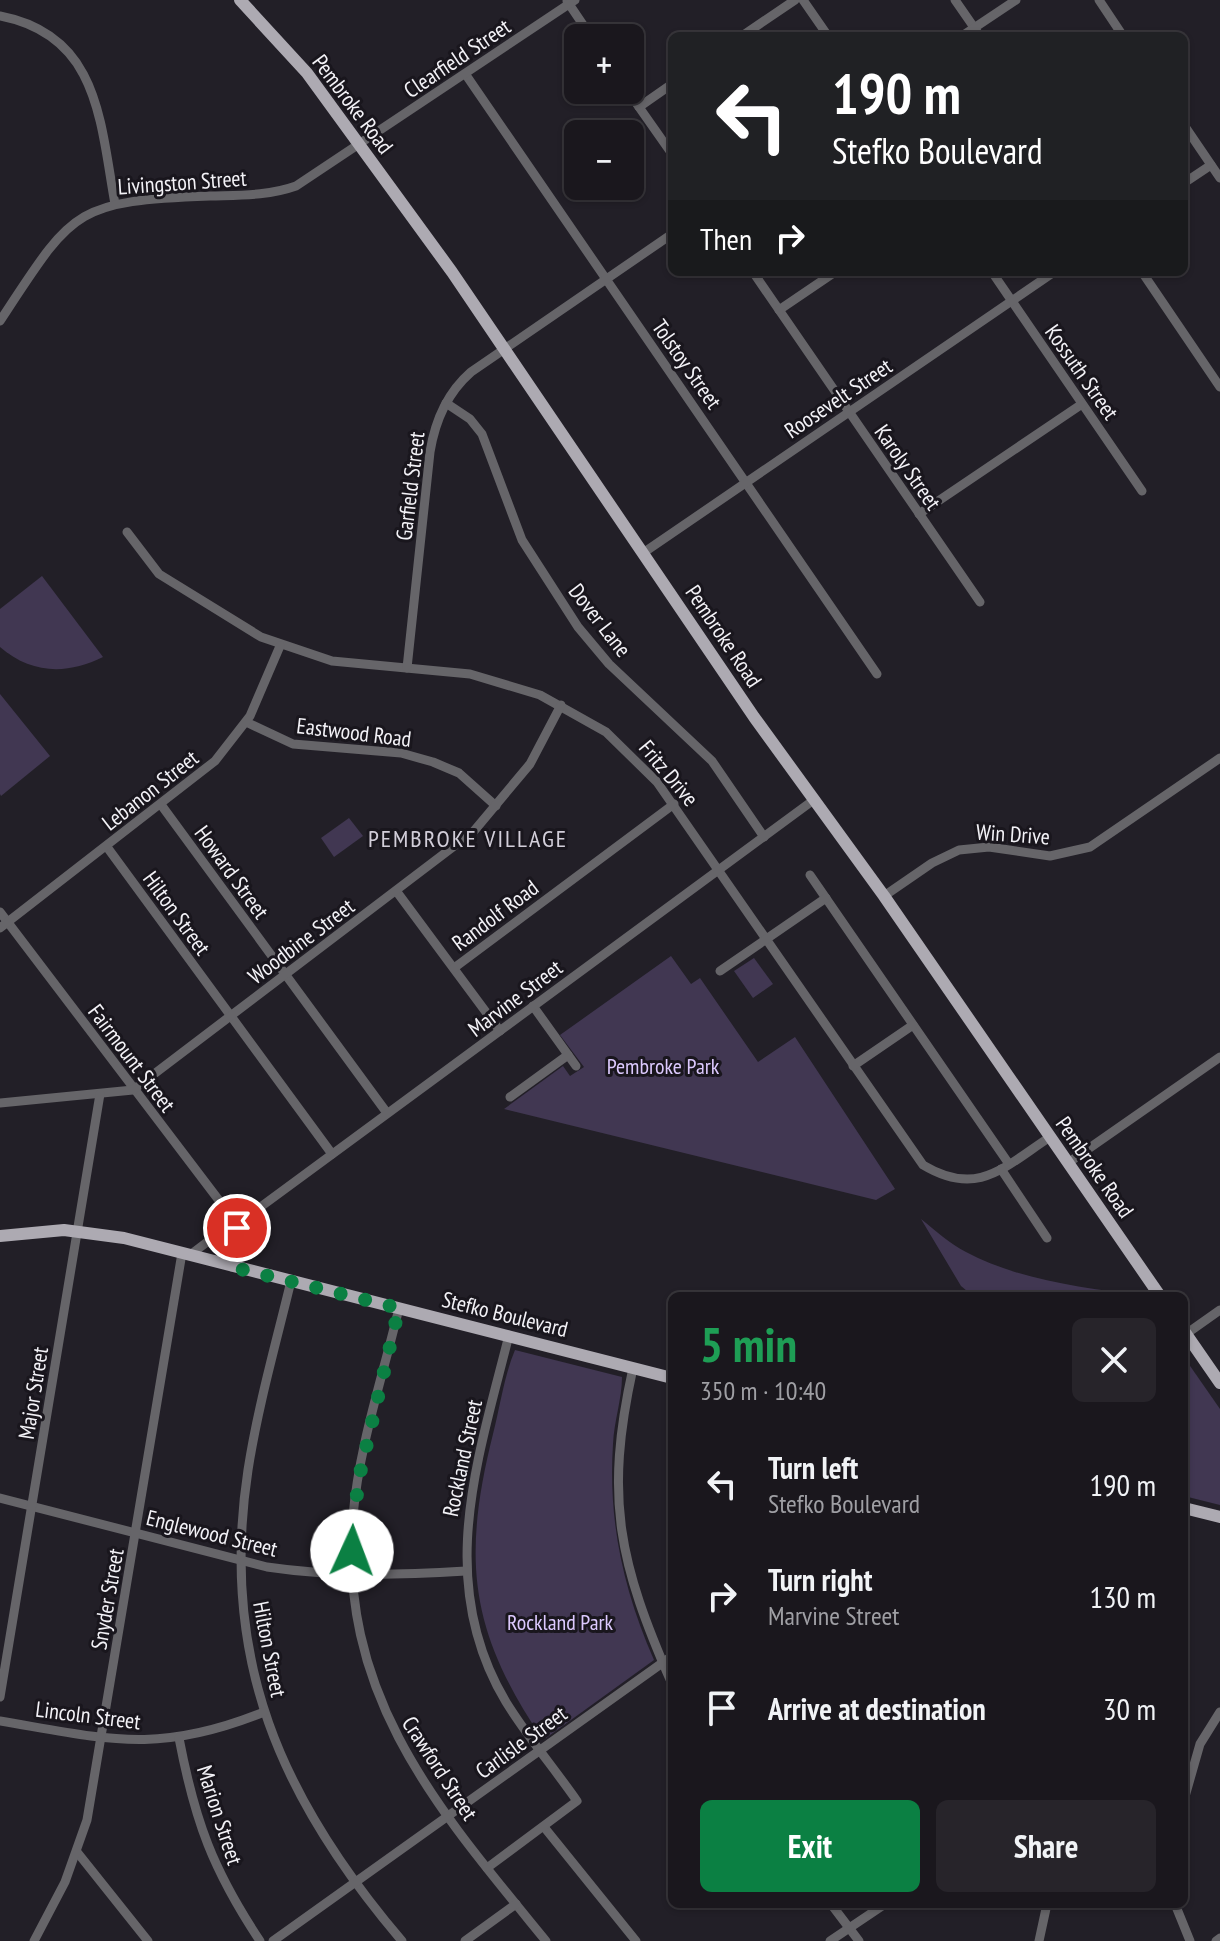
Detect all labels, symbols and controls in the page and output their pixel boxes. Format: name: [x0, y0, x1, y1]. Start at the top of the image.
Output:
street label: Clearfield Street: [398, 12, 516, 104]
map controls: [564, 24, 644, 200]
button: +: [564, 24, 644, 104]
street label: Pembroke Road: [307, 49, 399, 159]
text: 190 m: [832, 57, 961, 129]
icon: left: [700, 64, 804, 168]
button: −: [564, 120, 644, 200]
text: Stefko Boulevard: [832, 127, 1043, 174]
street label: Livingston Street: [117, 164, 247, 200]
icon: right: [768, 216, 812, 260]
text: Then: [700, 219, 752, 258]
street label: Tolstoy Street: [646, 314, 728, 414]
street label: Kossuth Street: [1039, 319, 1125, 425]
street label: Roosevelt Street: [779, 352, 897, 444]
street label: Karoly Street: [869, 419, 947, 515]
street label: Garfield Street: [389, 430, 431, 542]
street label: Dover Lane: [563, 578, 637, 662]
street label: Pembroke Road: [680, 580, 768, 692]
street label: Eastwood Road: [295, 711, 413, 753]
street label: Fritz Drive: [633, 734, 705, 812]
street label: Lebanon Street: [96, 744, 204, 836]
street label: Win Drive: [975, 817, 1051, 851]
street label: Howard Street: [189, 820, 275, 924]
district label: PEMBROKE VILLAGE: [368, 823, 568, 854]
street label: Hilton Street: [137, 866, 217, 960]
street label: Randolf Road: [446, 873, 544, 957]
street label: Woodbine Street: [242, 892, 360, 990]
street label: Marvine Street: [462, 953, 568, 1043]
street label: Fairmount Street: [82, 998, 182, 1118]
park label: Pembroke Park: [607, 1052, 720, 1080]
street label: Pembroke Road: [1050, 1111, 1140, 1223]
pin: [203, 1194, 271, 1262]
icon: arrive: [215, 1206, 259, 1250]
street label: Stefko Boulevard: [439, 1285, 571, 1343]
text: 5 min: [700, 1313, 797, 1375]
button: close: [1072, 1318, 1156, 1402]
street label: Major Street: [12, 1345, 54, 1441]
text: 350 m · 10:40: [700, 1374, 826, 1407]
street label: Rockland Street: [436, 1397, 488, 1519]
text: Turn left: [768, 1448, 858, 1487]
icon: left: [700, 1462, 744, 1506]
text: 190 m: [1090, 1465, 1156, 1504]
text: Stefko Boulevard: [768, 1487, 920, 1520]
street label: Englewood Street: [144, 1503, 280, 1563]
position arrow: [310, 1509, 394, 1593]
street label: Snyder Street: [84, 1546, 130, 1652]
text: Turn right: [768, 1560, 872, 1599]
icon: right: [700, 1574, 744, 1618]
text: 130 m: [1090, 1577, 1156, 1616]
street label: Hilton Street: [247, 1599, 293, 1699]
text: Marvine Street: [768, 1599, 899, 1632]
park label: Rockland Park: [507, 1608, 613, 1636]
icon: arrive: [700, 1686, 744, 1730]
text: Arrive at destination: [768, 1689, 986, 1728]
text: 30 m: [1103, 1689, 1156, 1728]
street label: Lincoln Street: [34, 1695, 142, 1735]
street label: Carlisle Street: [470, 1699, 572, 1785]
street label: Crawford Street: [396, 1711, 484, 1825]
street label: Marion Street: [191, 1762, 249, 1868]
button: Exit: [700, 1800, 920, 1892]
button: Share: [936, 1800, 1156, 1892]

